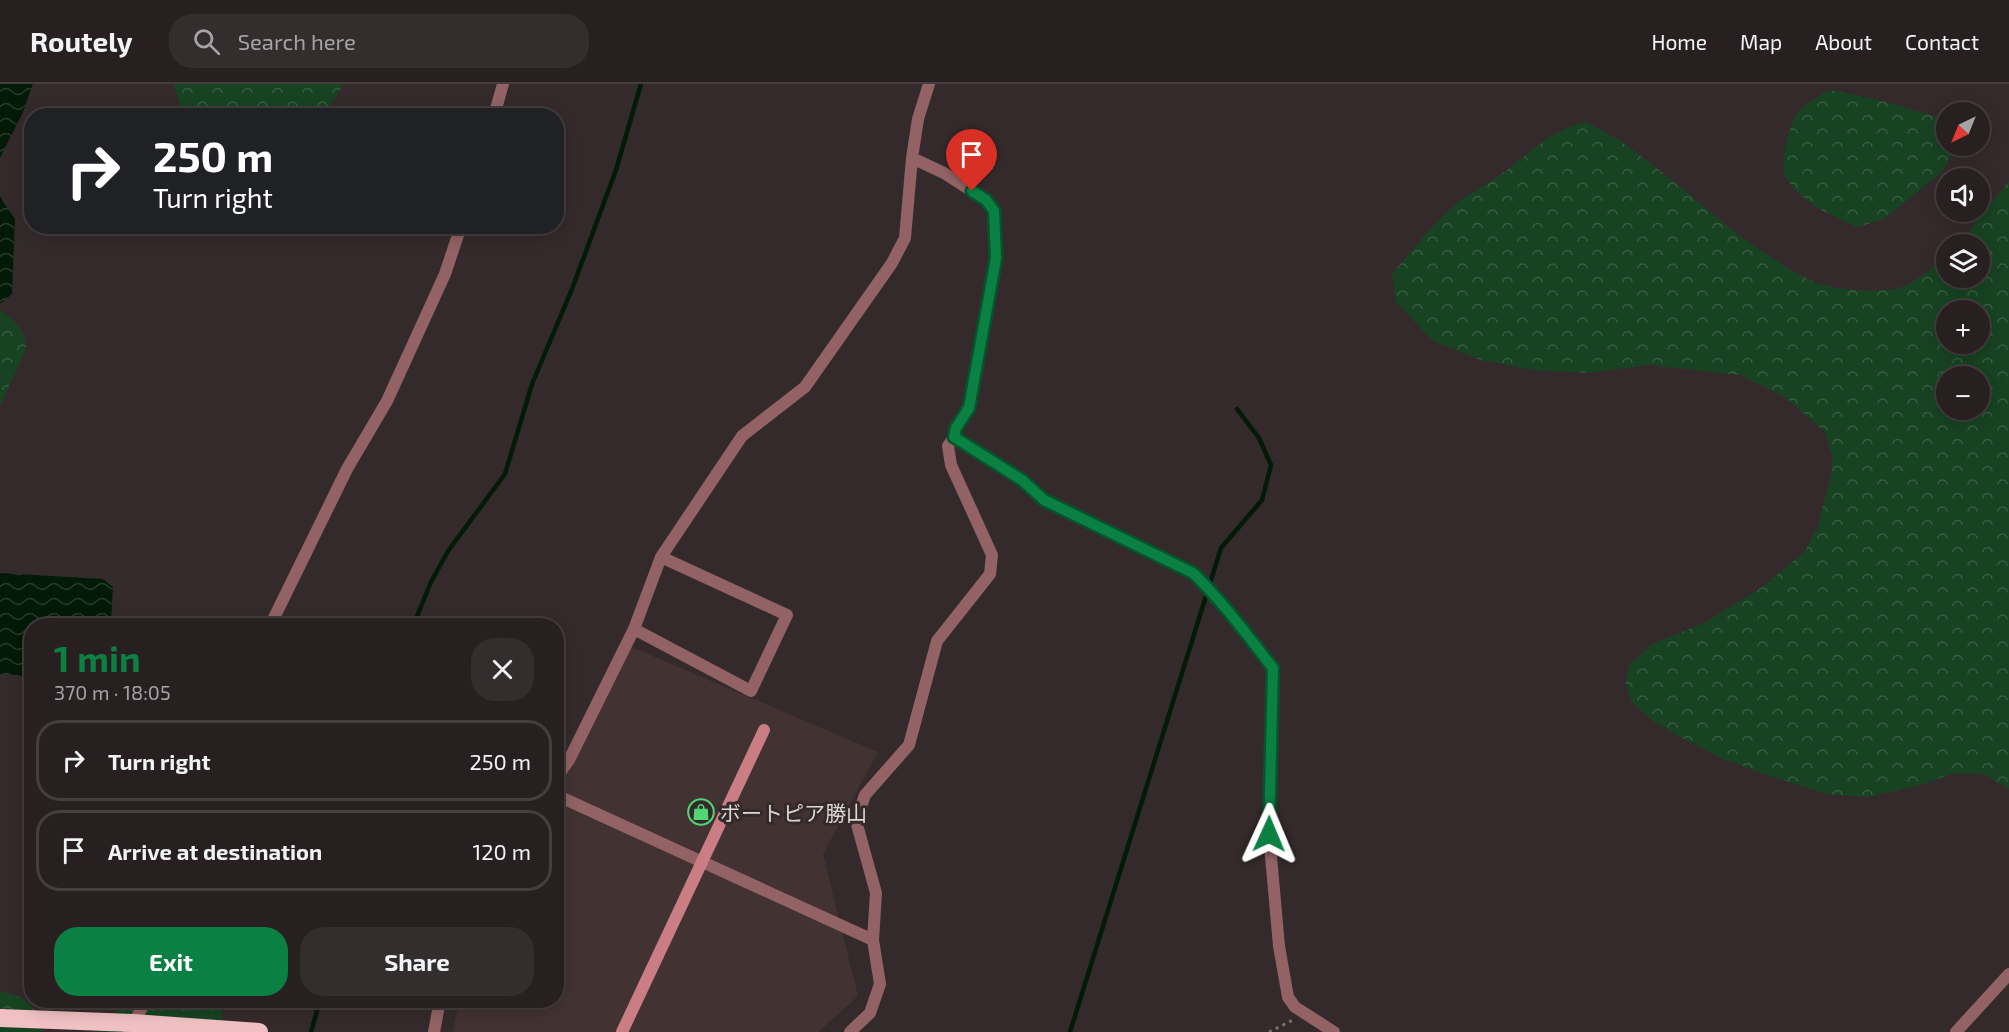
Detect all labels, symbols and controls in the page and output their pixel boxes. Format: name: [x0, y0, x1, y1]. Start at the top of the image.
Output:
search box: [169, 14, 589, 68]
text: Routely: [30, 24, 133, 58]
icon: search: [190, 25, 223, 58]
text: Search here: [238, 28, 356, 54]
text: Home: [1651, 29, 1707, 54]
text: Map: [1740, 29, 1782, 54]
text: About: [1815, 29, 1872, 54]
text: Contact: [1905, 29, 1979, 54]
north arrow: [1936, 102, 1990, 156]
map controls: [1936, 102, 1990, 420]
pin: [946, 129, 997, 191]
text: 250 m: [153, 130, 273, 180]
icon: right: [54, 132, 132, 210]
icon: arrive: [955, 138, 988, 171]
button: sound: [1936, 168, 1990, 222]
text: Turn right: [153, 181, 273, 213]
button: layers: [1936, 234, 1990, 288]
button: +: [1936, 300, 1990, 354]
button: −: [1936, 366, 1990, 420]
text: 1 min: [54, 636, 141, 679]
button: close: [471, 638, 534, 701]
text: 370 m · 18:05: [54, 680, 171, 704]
icon: right: [57, 744, 90, 777]
text: Turn right: [108, 748, 210, 774]
text: 250 m: [469, 748, 531, 774]
shop icon: ボートピア勝山: [686, 797, 716, 827]
place label: ボートピア勝山: [720, 800, 867, 825]
position arrow: [1237, 802, 1301, 866]
icon: arrive: [57, 834, 90, 867]
text: Arrive at destination: [108, 838, 322, 864]
text: 120 m: [472, 838, 531, 864]
button: Exit: [54, 927, 288, 996]
button: Share: [300, 927, 534, 996]

